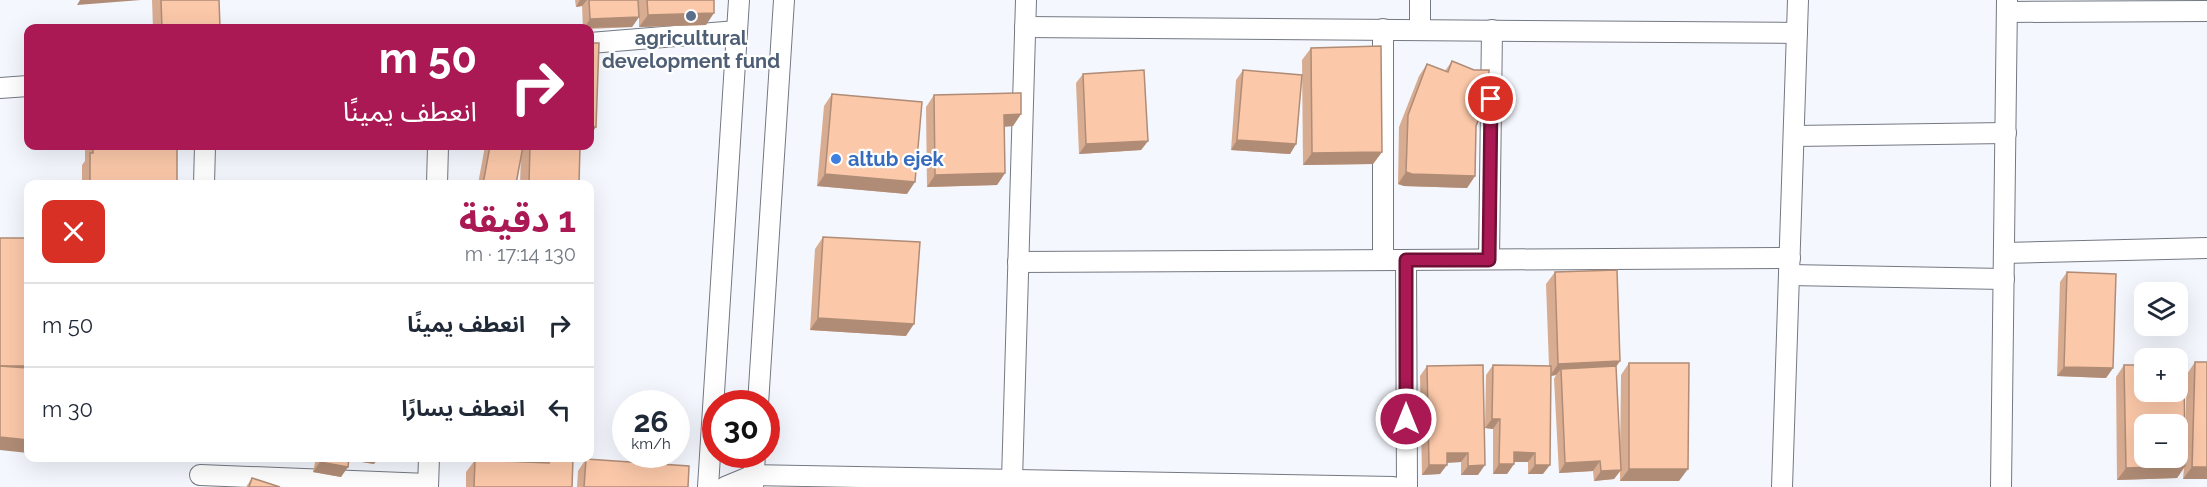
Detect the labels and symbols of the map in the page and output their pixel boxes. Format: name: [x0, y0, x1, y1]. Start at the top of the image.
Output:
marker: agricultural development fund: [684, 9, 698, 23]
place label: agricultural development fund: [602, 26, 780, 73]
pin: [1465, 73, 1516, 124]
place label: altub ejek: [848, 147, 944, 171]
marker: altub ejek: [829, 152, 843, 166]
position arrow: [1374, 387, 1438, 451]
speed limit sign: 30: [702, 390, 780, 468]

